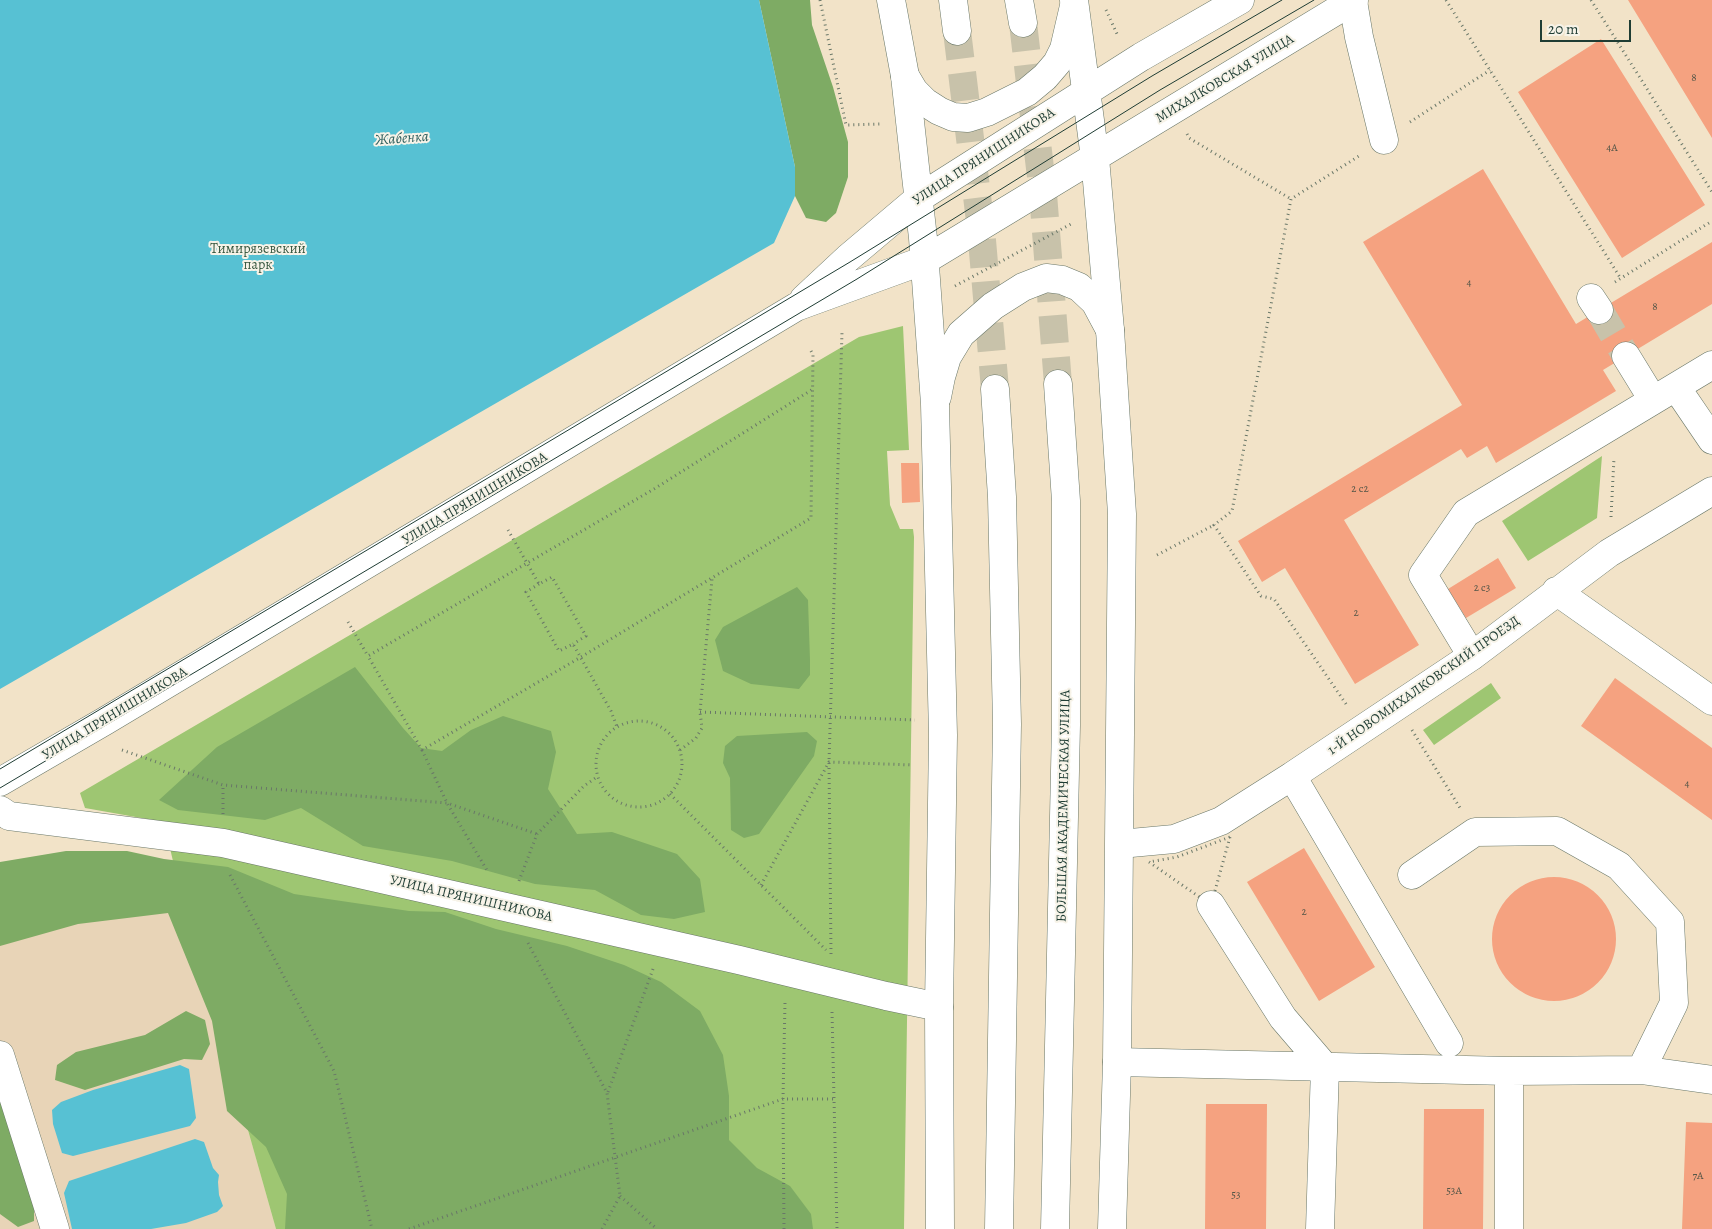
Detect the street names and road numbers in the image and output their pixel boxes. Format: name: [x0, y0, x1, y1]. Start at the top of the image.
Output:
street label: МИХАЛКОВСКАЯ УЛИЦА: [1153, 31, 1297, 127]
street label: УЛИЦА ПРЯНИШНИКОВА: [910, 105, 1058, 209]
street label: УЛИЦА ПРЯНИШНИКОВА: [399, 449, 551, 549]
street label: 1-Й НОВОМИХАЛКОВСКИЙ ПРОЕЗД: [1325, 613, 1523, 759]
street label: УЛИЦА ПРЯНИШНИКОВА: [39, 664, 191, 764]
street label: БОЛЬШАЯ АКАДЕМИЧЕСКАЯ УЛИЦА: [1054, 690, 1074, 922]
street label: УЛИЦА ПРЯНИШНИКОВА: [388, 872, 554, 926]

